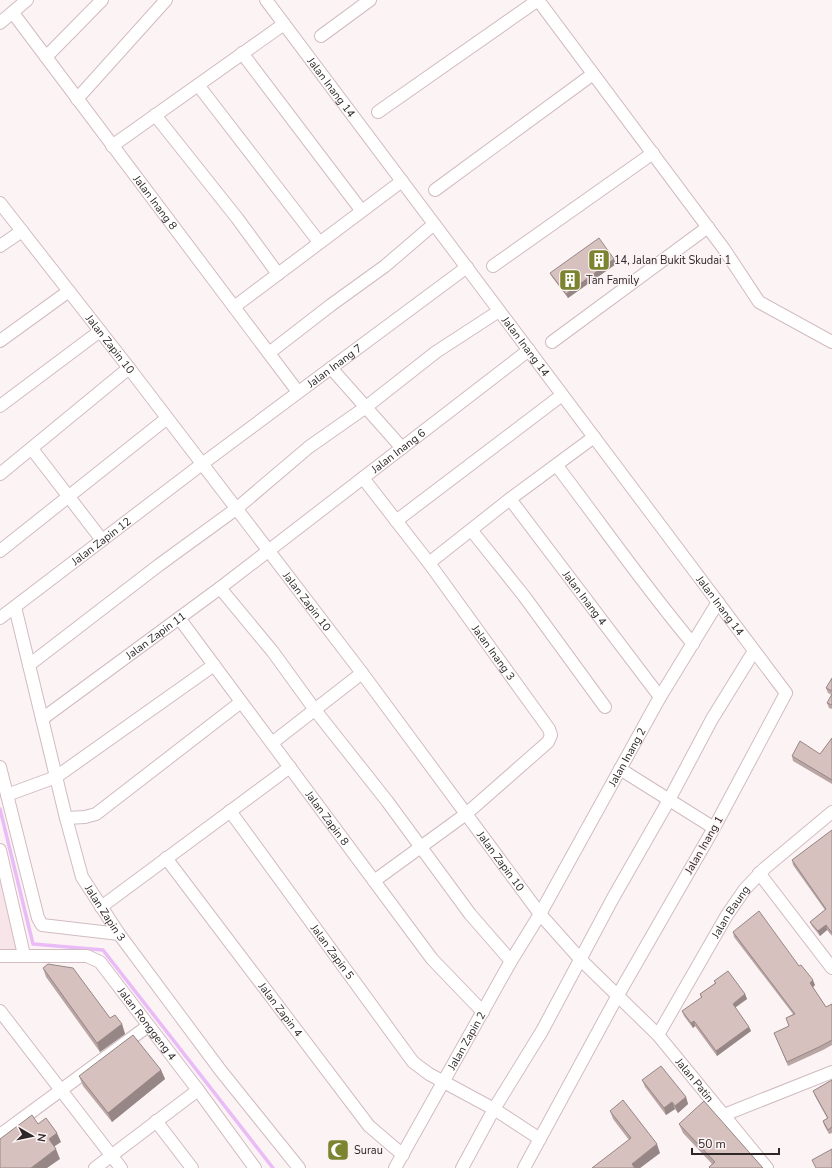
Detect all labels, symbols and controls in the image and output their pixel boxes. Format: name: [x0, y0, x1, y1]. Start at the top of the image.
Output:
street label: Jalan Inang 14: [303, 53, 359, 121]
street label: Jalan Inang 8: [129, 171, 181, 233]
building icon: 14, Jalan Bukit Skudai 1: [586, 247, 612, 273]
place label: 14, Jalan Bukit Skudai 1: [614, 253, 731, 268]
building icon: Tan Family: [557, 267, 583, 293]
place label: Tan Family: [586, 273, 639, 288]
street label: Jalan Zapin 10: [82, 311, 138, 377]
street label: Jalan Inang 14: [498, 313, 554, 380]
street label: Jalan Inang 7: [303, 340, 365, 391]
street label: Jalan Inang 6: [367, 425, 429, 477]
street label: Jalan Zapin 12: [67, 513, 134, 569]
street label: Jalan Inang 4: [559, 567, 611, 628]
street label: Jalan Zapin 10: [279, 568, 335, 634]
street label: Jalan Inang 14: [692, 572, 748, 639]
street label: Jalan Zapin 11: [122, 608, 189, 663]
street label: Jalan Inang 3: [468, 621, 519, 683]
street label: Jalan Inang 2: [604, 725, 649, 790]
street label: Jalan Zapin 8: [302, 787, 353, 849]
street label: Jalan Inang 1: [681, 813, 727, 878]
street label: Jalan Zapin 10: [473, 827, 528, 894]
street label: Jalan Zapin 3: [81, 881, 129, 944]
street label: Jalan Baung: [707, 882, 753, 942]
street label: Jalan Zapin 5: [307, 920, 358, 982]
street label: Jalan Zapin 4: [255, 978, 306, 1040]
street label: Jalan Ronggeng 4: [114, 983, 180, 1064]
street label: Jalan Zapin 2: [444, 1009, 489, 1073]
street label: Jalan Patin: [672, 1054, 717, 1105]
north arrow: [12, 1116, 52, 1156]
scale bar: [692, 1130, 779, 1156]
text: N: [33, 1132, 49, 1143]
text: 50 m: [698, 1136, 726, 1152]
mosque icon: Surau: [325, 1137, 351, 1163]
place label: Surau: [354, 1143, 383, 1158]

